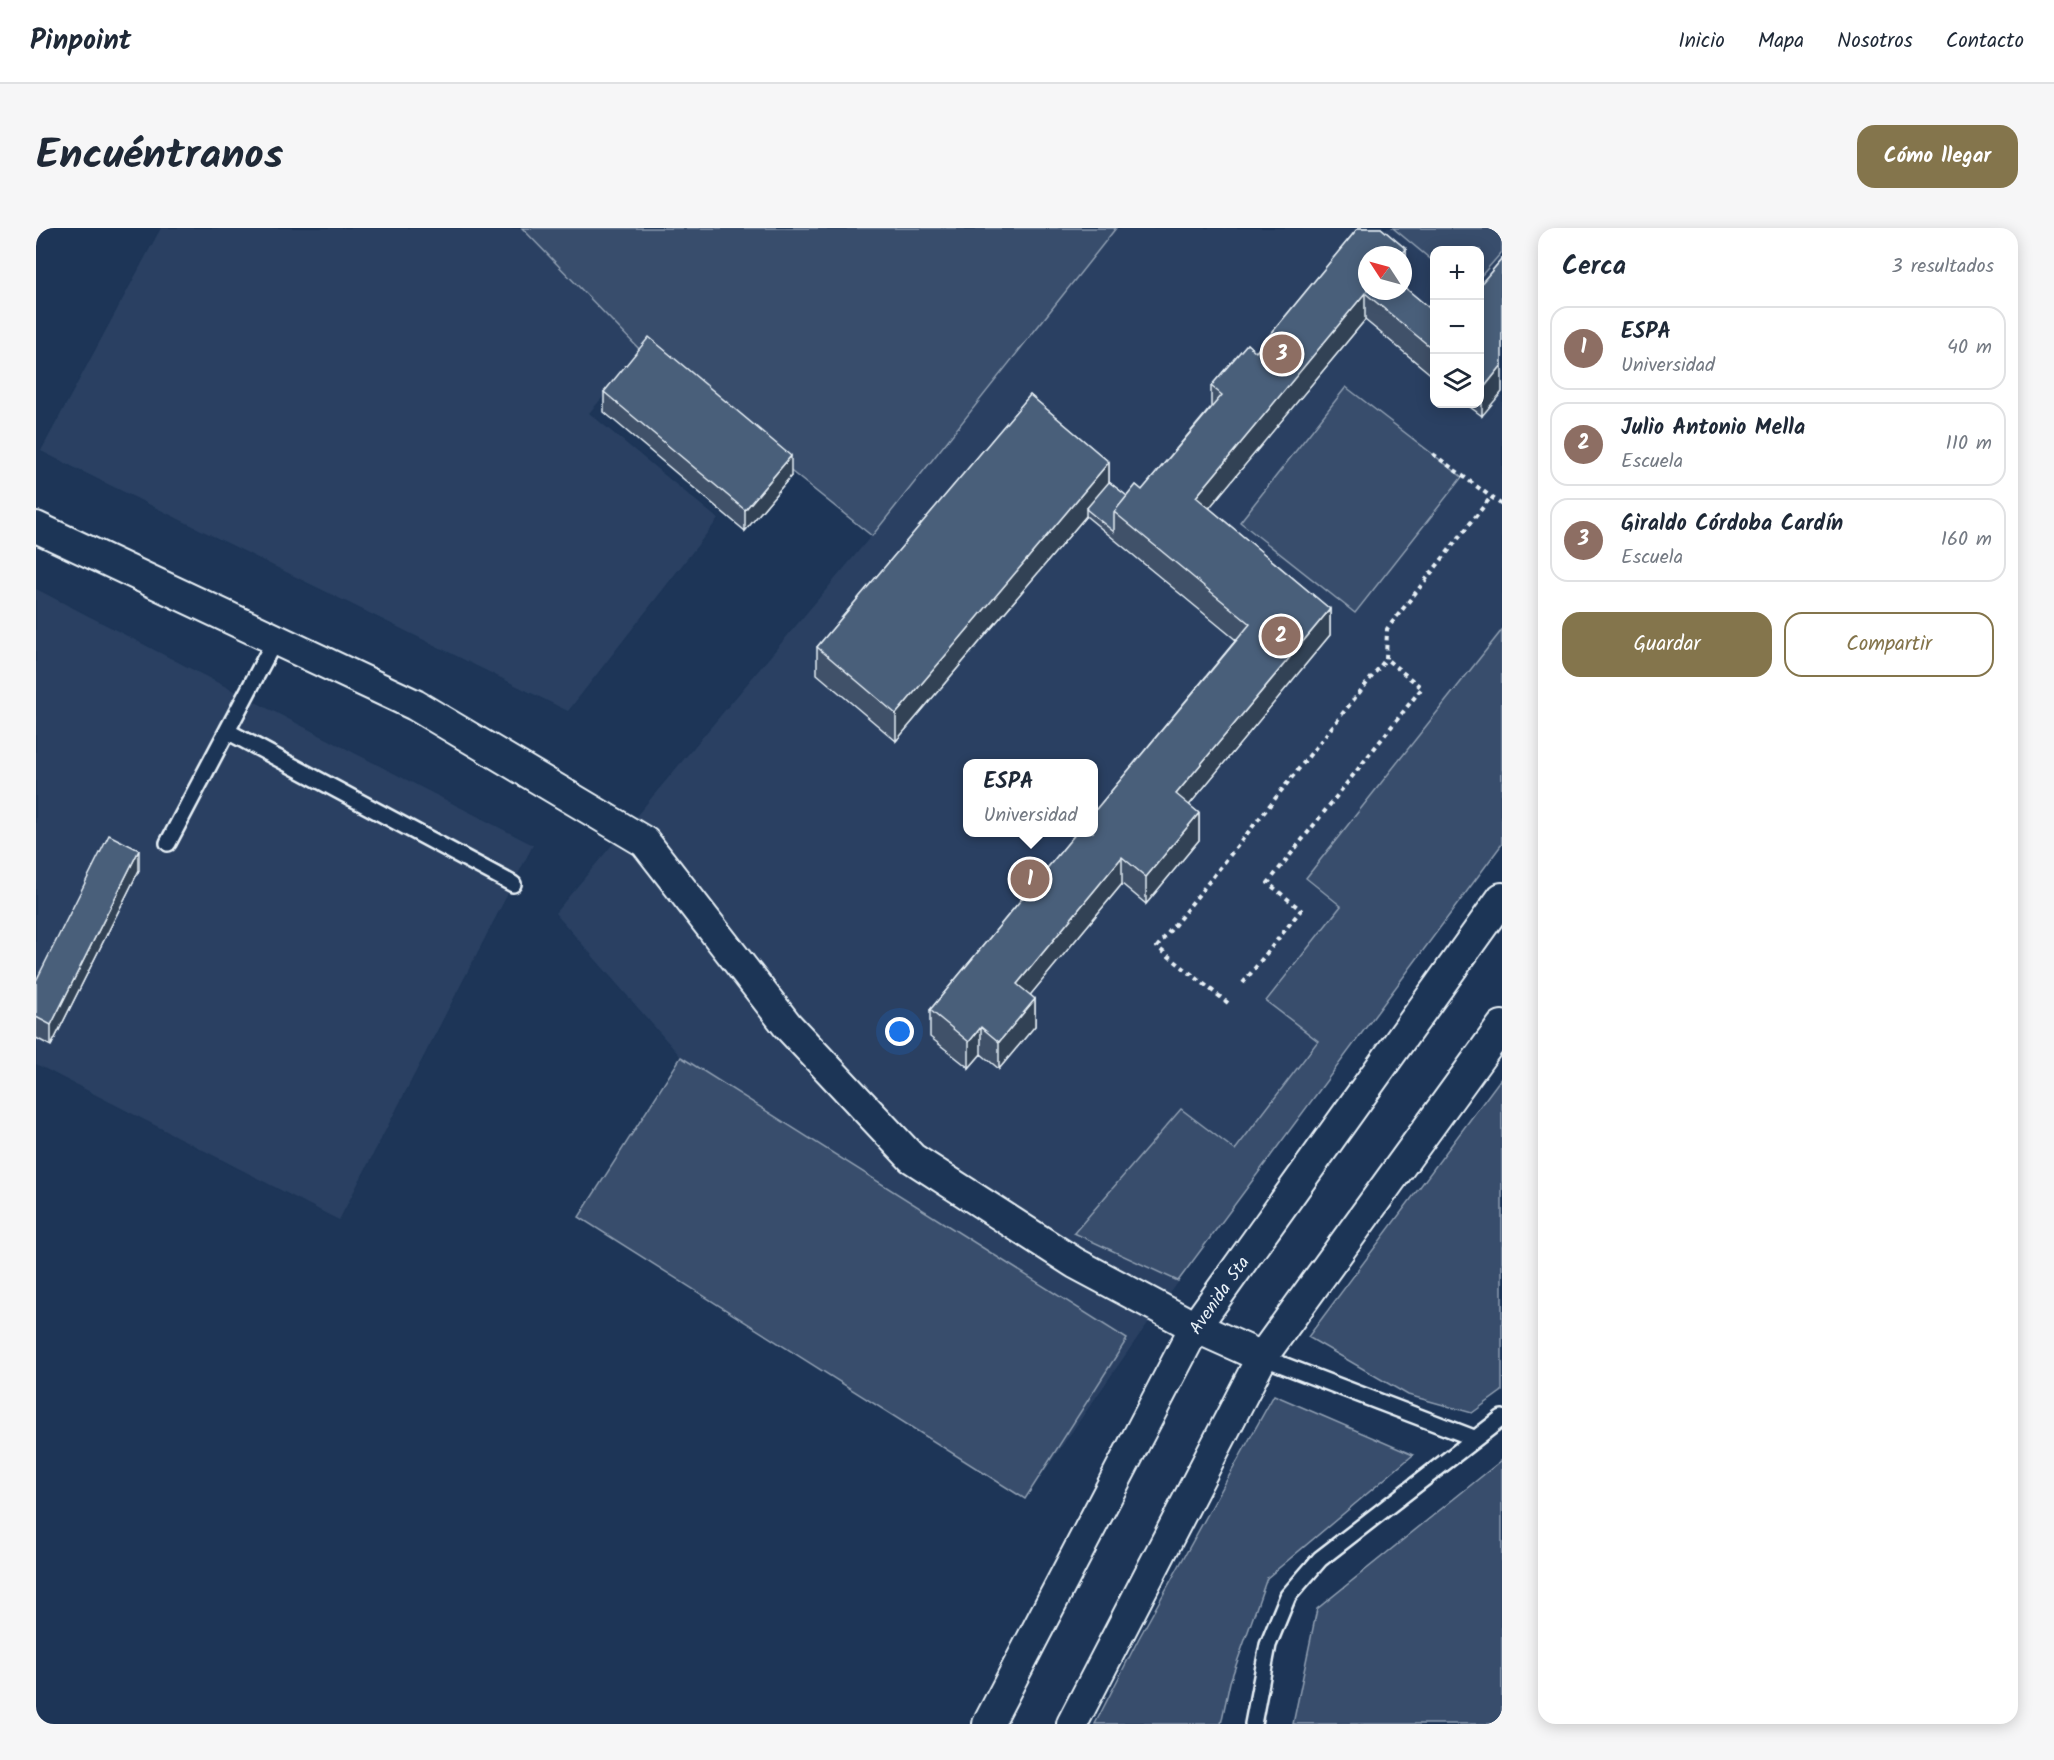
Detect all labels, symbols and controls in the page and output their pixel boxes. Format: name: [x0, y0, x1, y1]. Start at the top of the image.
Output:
text: Pinpoint: [30, 19, 131, 64]
text: Inicio: [1678, 25, 1725, 58]
text: Mapa: [1758, 25, 1804, 58]
text: Nosotros: [1837, 25, 1913, 58]
text: Contacto: [1946, 25, 2024, 58]
text: Encuéntranos: [36, 123, 283, 190]
button: Cómo llegar: [1857, 125, 2018, 188]
north arrow: [1358, 246, 1412, 300]
map controls: [1430, 246, 1484, 408]
button: +: [1430, 246, 1484, 300]
text: Cerca: [1562, 246, 1626, 288]
text: 3 resultados: [1891, 251, 1994, 283]
button: −: [1430, 300, 1484, 354]
text: ESPA: [1621, 315, 1671, 350]
pin: 3: [1262, 332, 1302, 376]
text: 1: [1580, 332, 1587, 364]
text: 40 m: [1947, 332, 1992, 364]
text: Universidad: [1621, 350, 1715, 382]
button: layers: [1430, 354, 1484, 408]
text: Julio Antonio Mella: [1621, 411, 1805, 446]
text: 2: [1578, 428, 1589, 460]
text: 110 m: [1946, 428, 1992, 460]
text: Escuela: [1621, 446, 1683, 478]
text: Giraldo Córdoba Cardín: [1621, 507, 1843, 542]
text: 3: [1578, 524, 1589, 556]
text: 160 m: [1941, 524, 1992, 556]
text: Escuela: [1621, 542, 1683, 574]
button: Guardar: [1562, 612, 1772, 677]
button: Compartir: [1784, 612, 1994, 677]
pin: 2: [1262, 614, 1300, 658]
popup: [963, 759, 1098, 837]
text: ESPA: [983, 765, 1034, 800]
text: Universidad: [983, 800, 1078, 832]
pin: 1: [1010, 856, 1050, 902]
your location: [885, 1017, 914, 1046]
street label: Avenida 5ta: [1182, 1251, 1258, 1341]

